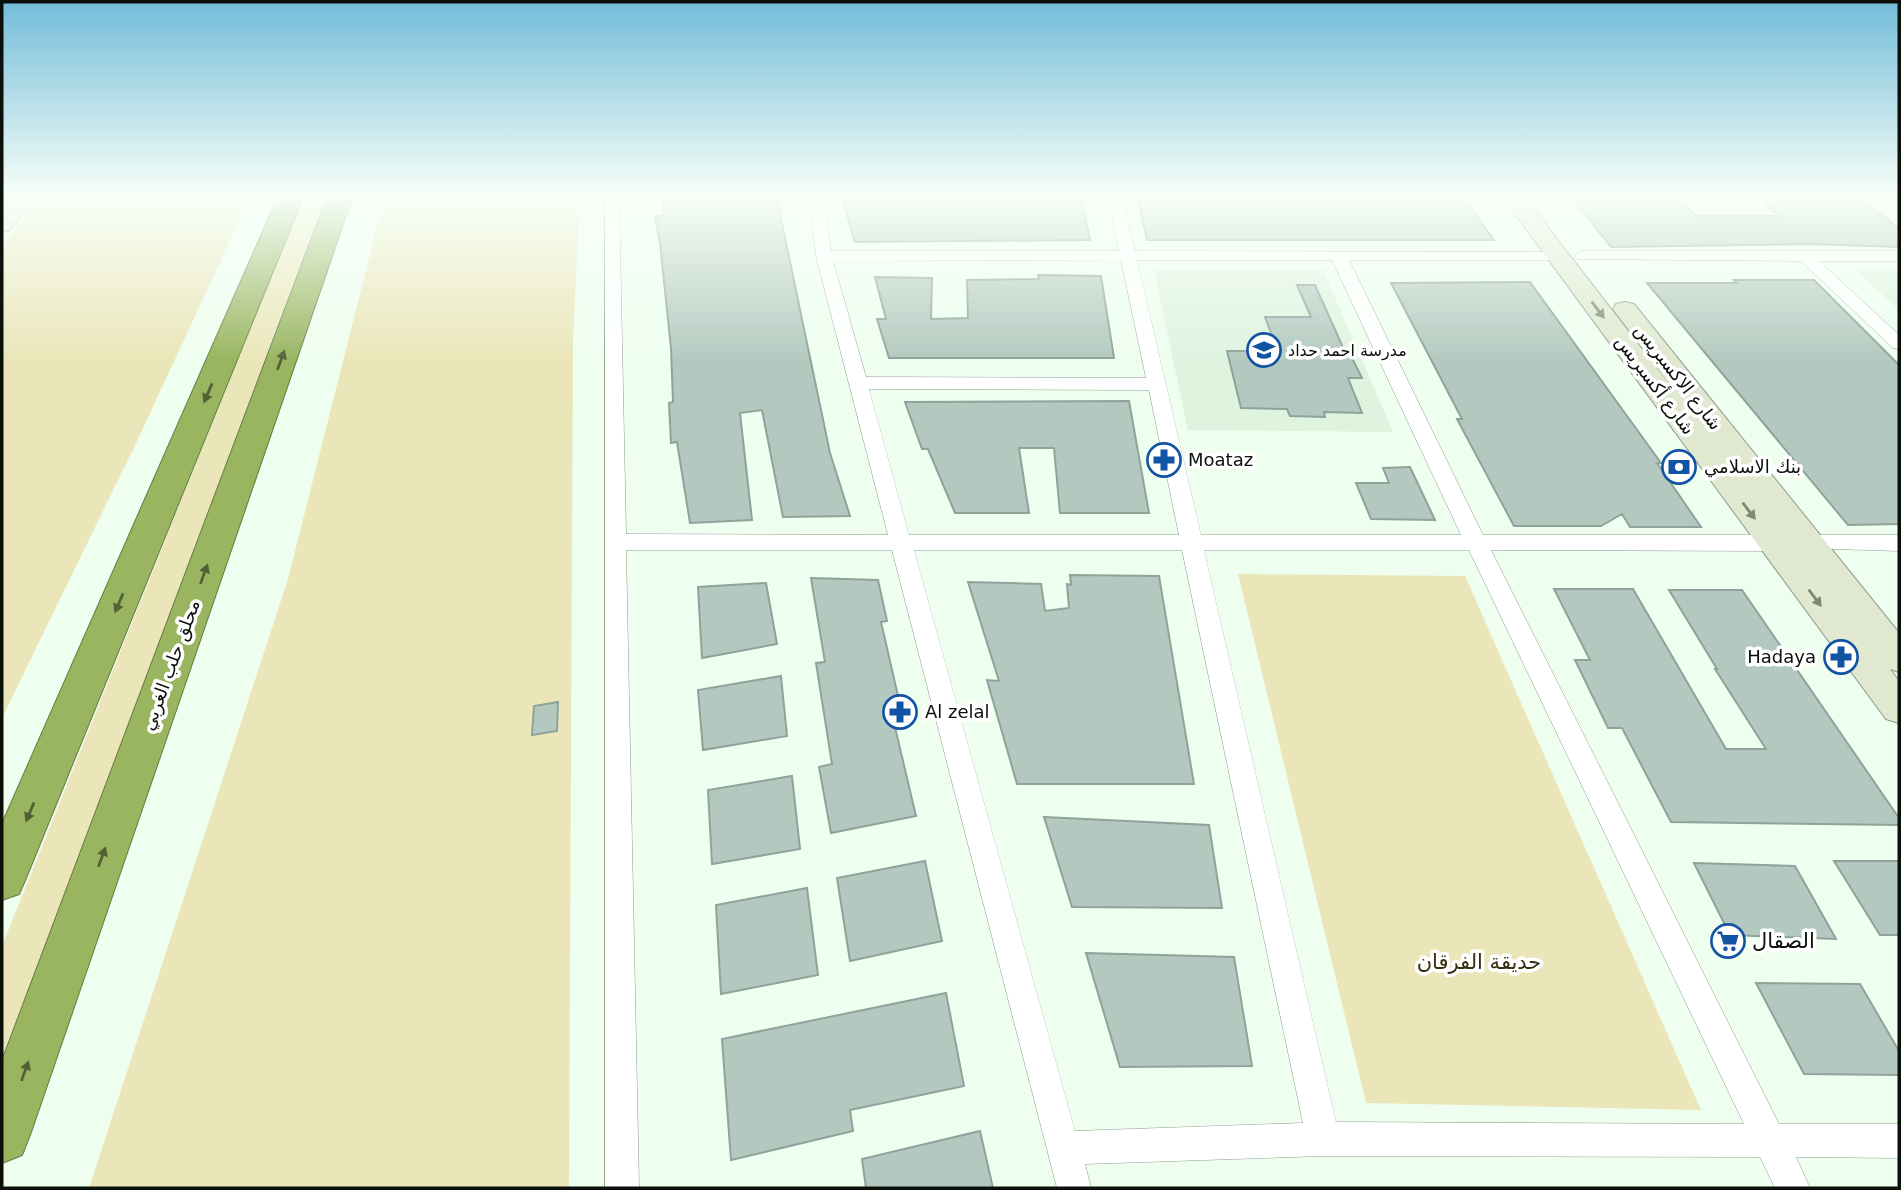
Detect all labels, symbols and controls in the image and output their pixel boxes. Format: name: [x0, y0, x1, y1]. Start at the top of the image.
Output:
one-way arrow: [1590, 300, 1605, 318]
street label: شارع الاكسبريس: [1630, 319, 1726, 435]
street label: شارع أكسبريس: [1611, 330, 1700, 439]
school or university icon: مدرسة احمد حداد: [1245, 331, 1283, 369]
place label: مدرسة احمد حداد: [1288, 341, 1407, 361]
one-way arrow: [276, 349, 287, 370]
one-way arrow: [202, 383, 214, 403]
pharmacy icon: Moataz: [1145, 441, 1183, 479]
bank icon: بنك الاسلامي: [1660, 448, 1698, 486]
place label: Moataz: [1188, 449, 1253, 470]
place label: بنك الاسلامي: [1704, 456, 1801, 478]
one-way arrow: [1742, 502, 1756, 520]
one-way arrow: [199, 563, 210, 584]
one-way arrow: [1808, 588, 1823, 606]
one-way arrow: [113, 592, 124, 613]
street label: محلق حلب الغربي: [137, 597, 205, 733]
pharmacy icon: Hadaya: [1822, 638, 1860, 676]
place label: Hadaya: [1747, 646, 1816, 667]
pharmacy icon: Al zelal: [881, 693, 919, 731]
place label: Al zelal: [925, 701, 990, 722]
one-way arrow: [24, 802, 36, 822]
one-way arrow: [97, 846, 108, 867]
supermarket icon: الصقال: [1709, 922, 1747, 960]
place label: الصقال: [1752, 929, 1815, 953]
park label: حديقة الفرقان: [1417, 950, 1541, 974]
one-way arrow: [20, 1060, 31, 1081]

